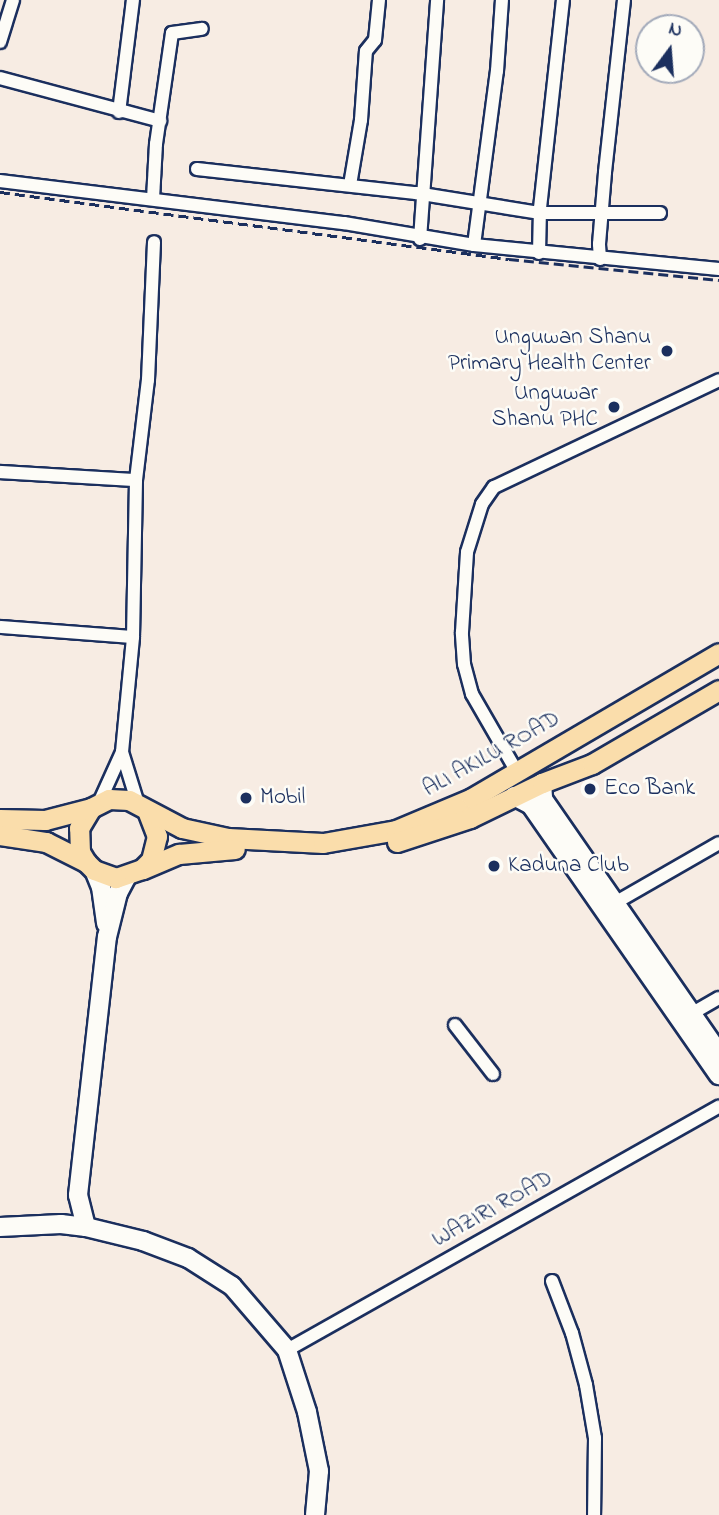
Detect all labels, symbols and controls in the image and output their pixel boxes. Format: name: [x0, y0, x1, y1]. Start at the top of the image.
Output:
north arrow: [635, 14, 705, 84]
text: N: [665, 16, 685, 45]
place label: Unguwan Shanu Primary Health Center: [448, 324, 651, 378]
marker: Unguwan Shanu Primary Health Center: [657, 341, 677, 361]
place label: Unguwar Shanu PHC: [492, 380, 598, 434]
marker: Unguwar Shanu PHC: [604, 397, 624, 417]
street label: ALI AKILU ROAD: [419, 706, 565, 804]
place label: Eco Bank: [604, 775, 695, 803]
marker: Eco Bank: [582, 781, 598, 797]
place label: Mobil: [260, 784, 305, 812]
marker: Mobil: [238, 790, 254, 806]
place label: Kaduna Club: [508, 852, 629, 880]
marker: Kaduna Club: [486, 858, 502, 874]
street label: WAZIRI ROAD: [428, 1166, 558, 1254]

